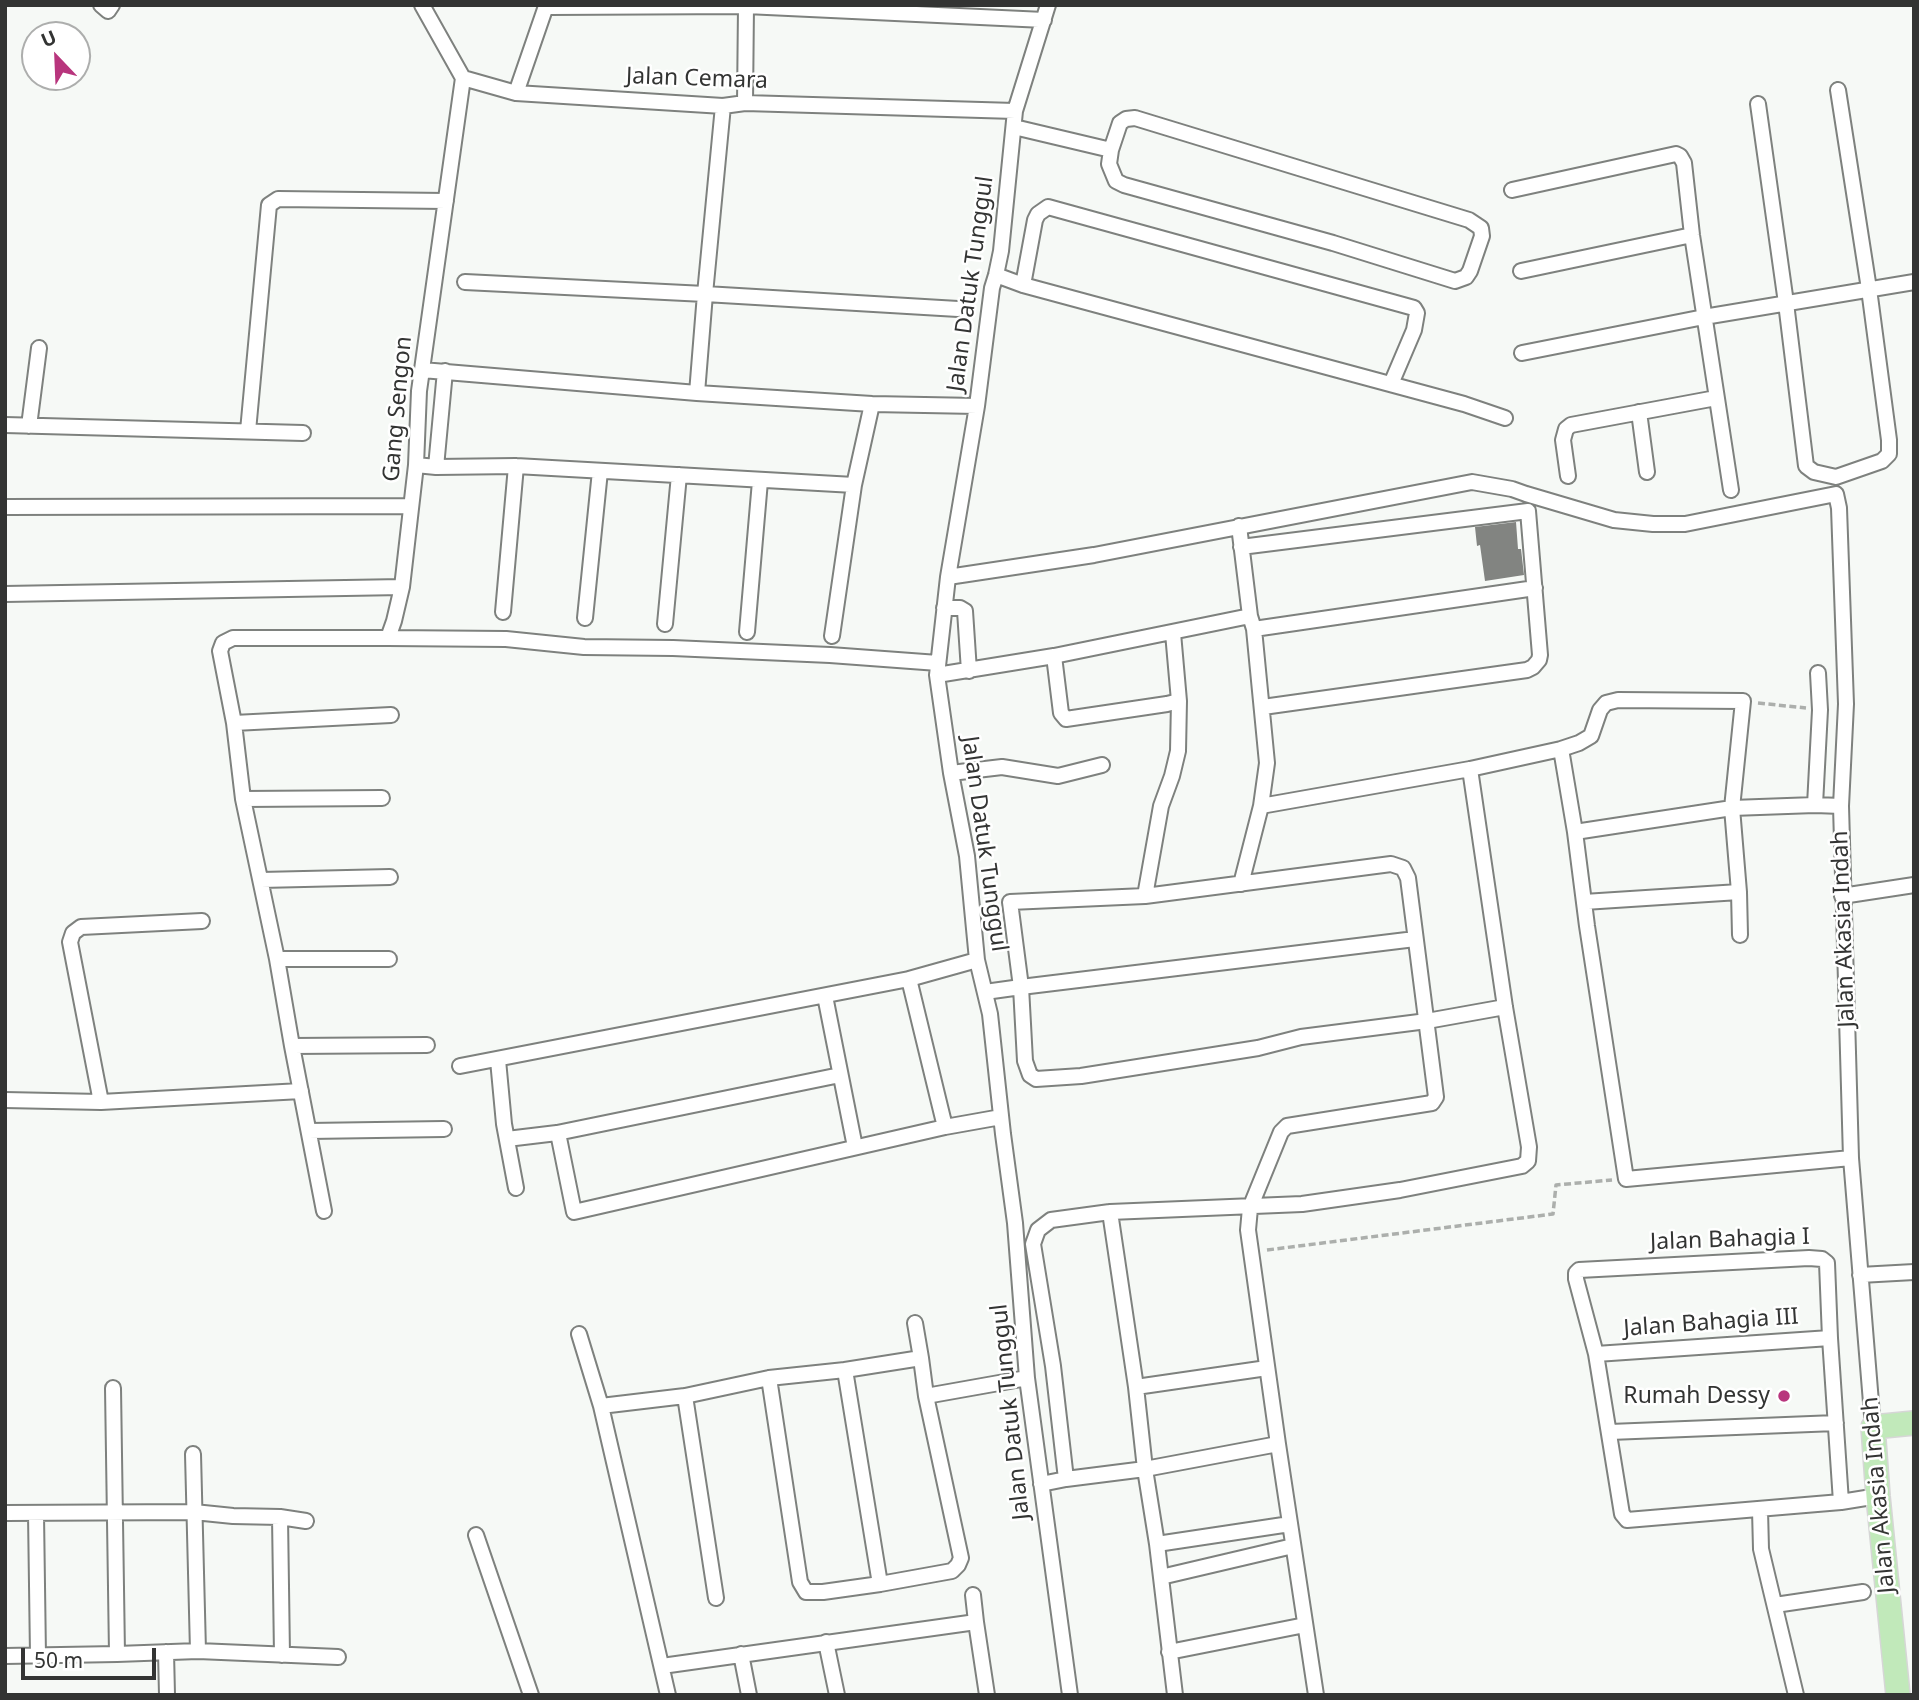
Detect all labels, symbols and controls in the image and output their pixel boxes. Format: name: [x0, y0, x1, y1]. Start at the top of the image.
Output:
north arrow: [21, 21, 91, 91]
text: U: [37, 24, 60, 53]
street label: Jalan Cemara: [626, 63, 768, 95]
street label: Jalan Datuk Tunggul: [942, 175, 1000, 393]
street label: Gang Sengon: [378, 335, 418, 483]
street label: Jalan Datuk Tunggul: [955, 735, 1013, 953]
street label: Jalan Akasia Indah: [1827, 830, 1861, 1028]
street label: Jalan Bahagia I: [1650, 1223, 1810, 1257]
street label: Jalan Datuk Tunggul: [986, 1303, 1036, 1521]
street label: Jalan Bahagia III: [1622, 1303, 1800, 1343]
place label: Rumah Dessy: [1623, 1382, 1770, 1410]
marker: Rumah Dessy: [1776, 1388, 1792, 1404]
street label: Jalan Akasia Indah: [1857, 1396, 1901, 1594]
scale bar: [24, 1634, 159, 1678]
text: 50 m: [34, 1646, 83, 1674]

